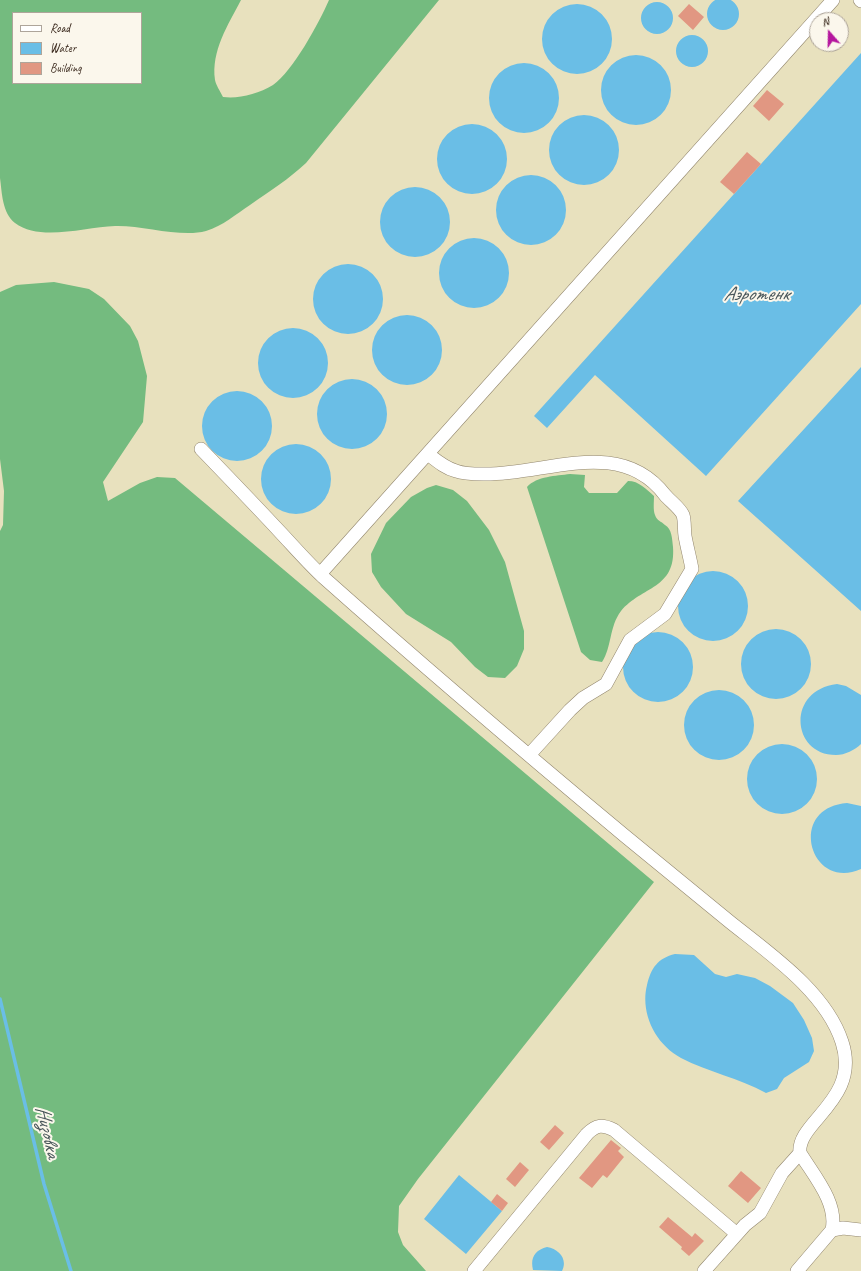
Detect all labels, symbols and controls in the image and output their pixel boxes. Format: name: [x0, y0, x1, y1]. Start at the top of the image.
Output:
legend: [12, 12, 142, 84]
north arrow: [809, 12, 849, 52]
text: N: [820, 14, 831, 29]
text: Road: [50, 20, 70, 36]
text: Water: [50, 40, 76, 56]
text: Building: [50, 60, 82, 76]
water label: Аэротенк: [723, 283, 789, 307]
water label: Низовка: [29, 1104, 65, 1160]

